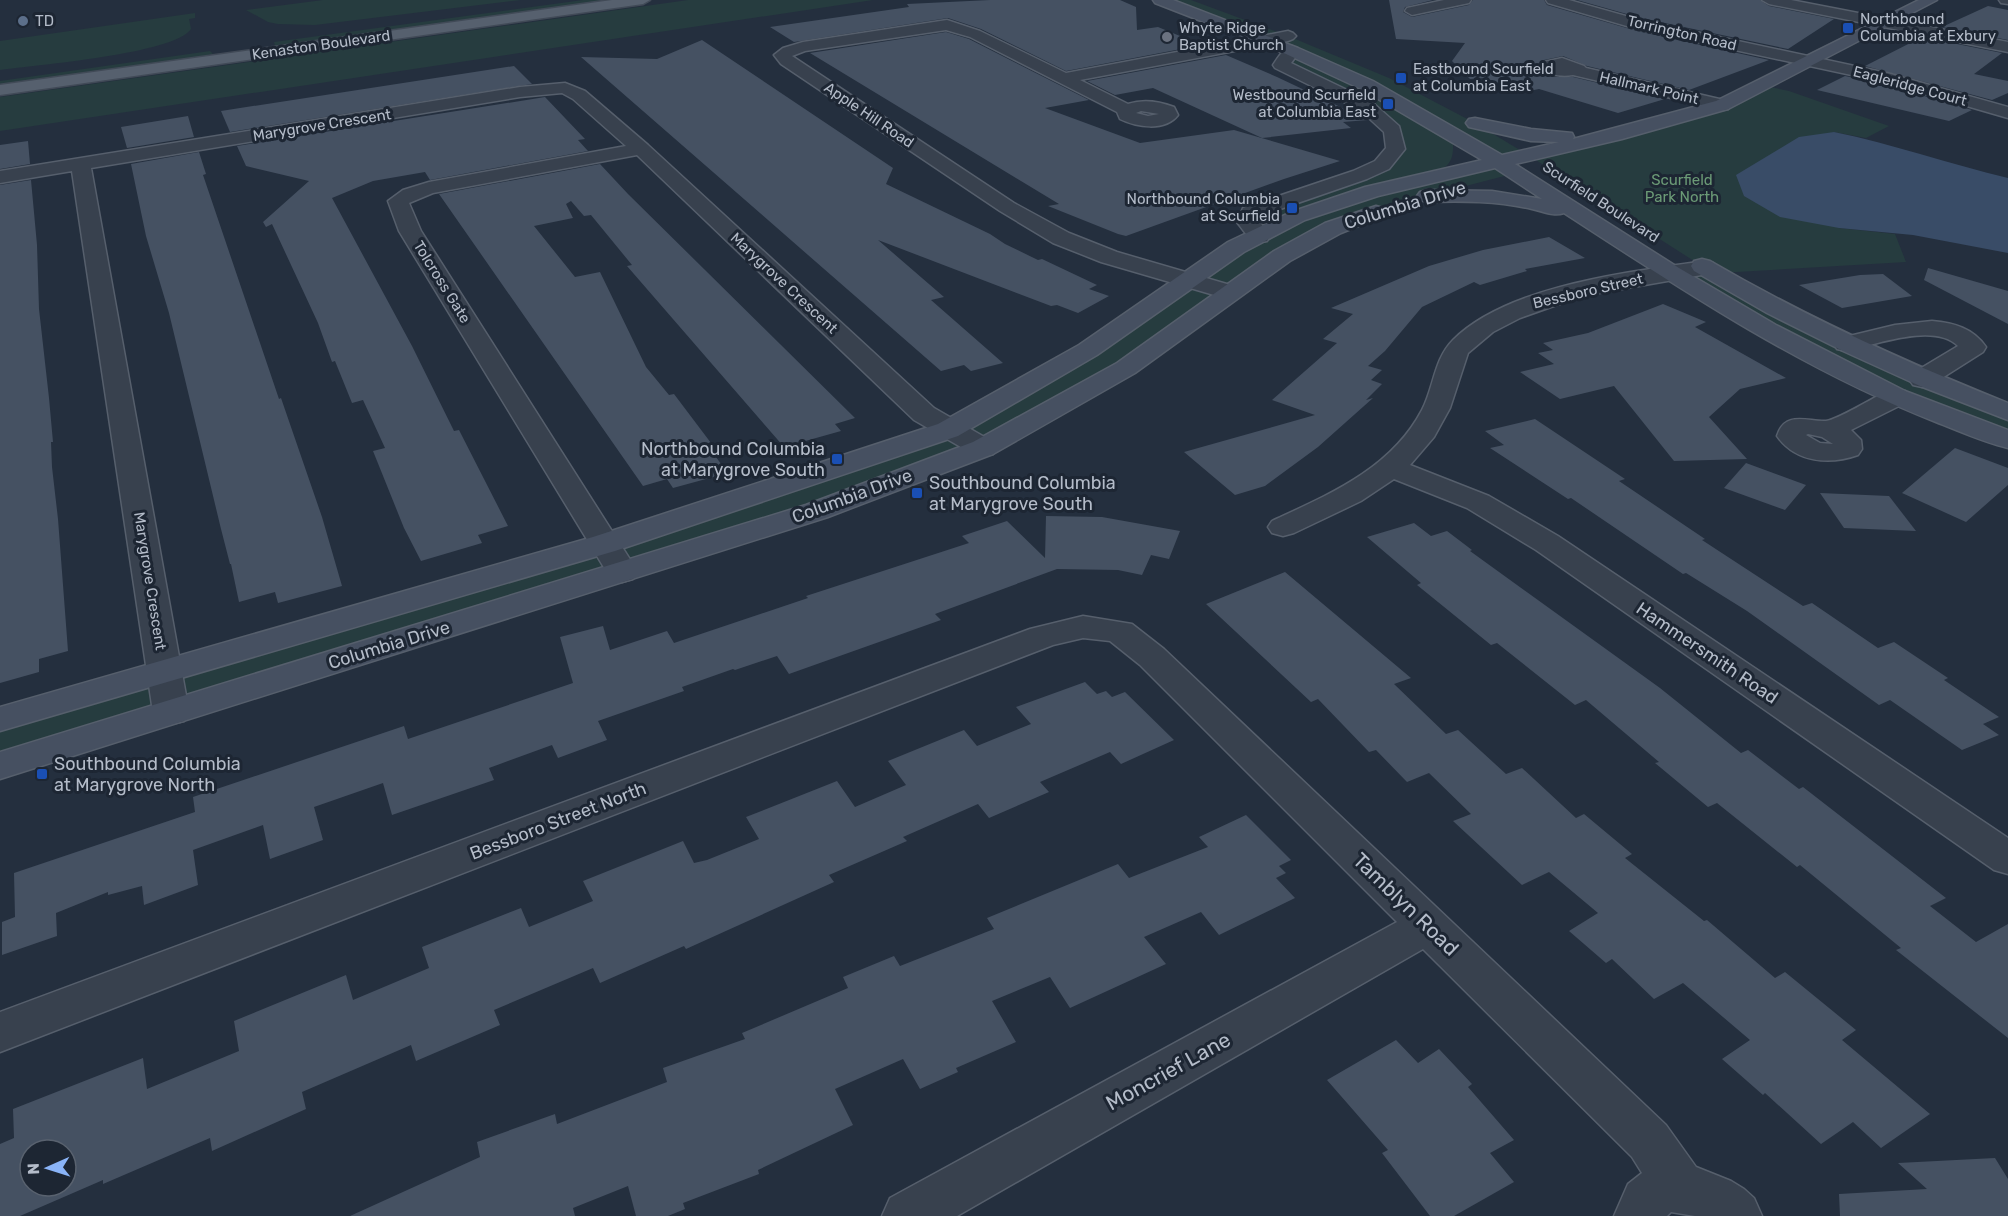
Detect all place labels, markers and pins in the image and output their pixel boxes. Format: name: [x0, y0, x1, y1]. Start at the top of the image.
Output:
place label: Northbound Columbia at Exbury: [1860, 10, 1996, 45]
place label: TD: [35, 12, 54, 30]
marker: TD: [16, 14, 30, 28]
place label: Whyte Ridge Baptist Church: [1179, 19, 1284, 54]
marker: Northbound Columbia at Exbury: [1841, 21, 1855, 35]
marker: Whyte Ridge Baptist Church: [1160, 30, 1174, 44]
place label: Eastbound Scurfield at Columbia East: [1413, 60, 1554, 95]
marker: Eastbound Scurfield at Columbia East: [1394, 71, 1408, 85]
place label: Westbound Scurfield at Columbia East: [1233, 86, 1376, 121]
marker: Westbound Scurfield at Columbia East: [1381, 97, 1395, 111]
place label: Northbound Columbia at Scurfield: [1127, 190, 1280, 225]
marker: Northbound Columbia at Scurfield: [1285, 201, 1299, 215]
place label: Northbound Columbia at Marygrove South: [641, 438, 825, 481]
marker: Northbound Columbia at Marygrove South: [830, 452, 844, 466]
place label: Southbound Columbia at Marygrove South: [929, 472, 1116, 515]
marker: Southbound Columbia at Marygrove South: [910, 486, 924, 500]
place label: Southbound Columbia at Marygrove North: [54, 753, 241, 796]
marker: Southbound Columbia at Marygrove North: [35, 767, 49, 781]

